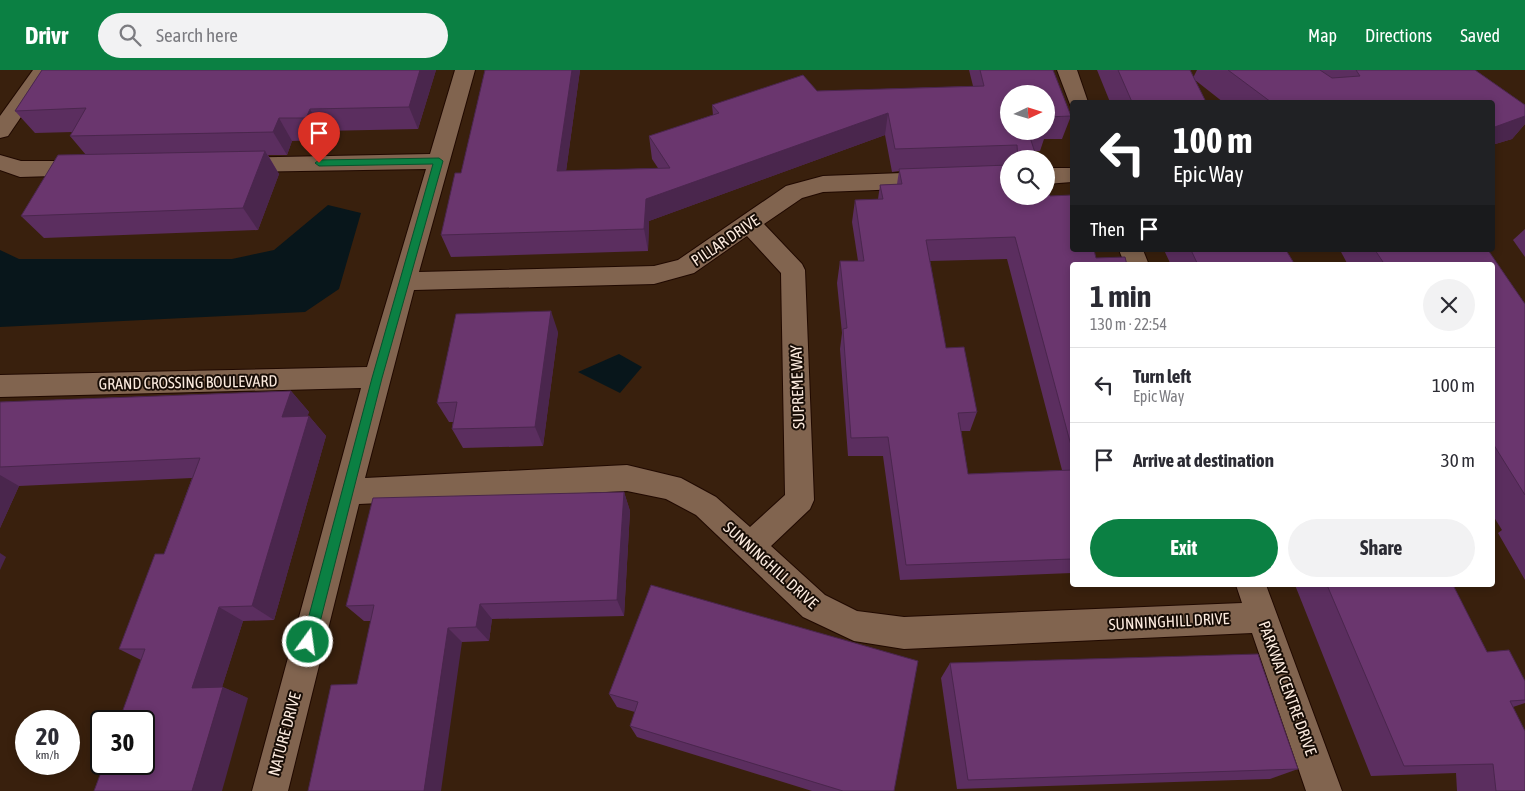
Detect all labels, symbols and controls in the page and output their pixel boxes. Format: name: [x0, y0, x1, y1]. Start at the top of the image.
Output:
search box: [98, 13, 448, 58]
icon: search: [116, 21, 144, 49]
text: Drivr: [25, 22, 68, 49]
text: Search here: [156, 24, 238, 46]
text: Map: [1308, 25, 1337, 46]
text: Directions: [1365, 25, 1432, 46]
text: Saved: [1460, 25, 1500, 46]
north arrow: [1000, 85, 1055, 140]
map controls: [1000, 85, 1055, 205]
pin: [298, 112, 340, 163]
icon: arrive: [305, 119, 333, 147]
icon: left: [1090, 120, 1155, 185]
text: 100 m: [1173, 120, 1252, 160]
button: search: [1000, 150, 1055, 205]
text: Epic Way: [1173, 161, 1244, 187]
street label: PILLAR DRIVE: [688, 211, 763, 269]
icon: arrive: [1135, 215, 1163, 243]
text: Then: [1090, 218, 1125, 240]
text: 1 min: [1090, 279, 1151, 313]
button: close: [1423, 279, 1475, 331]
text: 130 m · 22:54: [1090, 315, 1167, 333]
street label: SUPREME WAY: [787, 344, 807, 429]
text: Turn left: [1133, 365, 1191, 387]
street label: GRAND CROSSING BOULEVARD: [99, 371, 277, 393]
icon: left: [1090, 371, 1118, 399]
text: 100 m: [1432, 374, 1475, 396]
text: Epic Way: [1133, 387, 1184, 405]
icon: arrive: [1090, 446, 1118, 474]
text: Arrive at destination: [1133, 449, 1274, 471]
text: 30 m: [1441, 449, 1475, 471]
street label: SUNNINGHILL DRIVE: [720, 518, 822, 612]
button: Exit: [1090, 519, 1278, 577]
button: Share: [1288, 519, 1475, 577]
street label: SUNNINGHILL DRIVE: [1108, 609, 1230, 633]
position arrow: [281, 615, 333, 667]
street label: PARKWAY CENTRE DRIVE: [1255, 618, 1321, 758]
street label: NATURE DRIVE: [264, 690, 304, 778]
speed limit sign: 30: [90, 710, 155, 775]
text: 20: [36, 722, 59, 750]
text: km/h: [36, 748, 59, 762]

